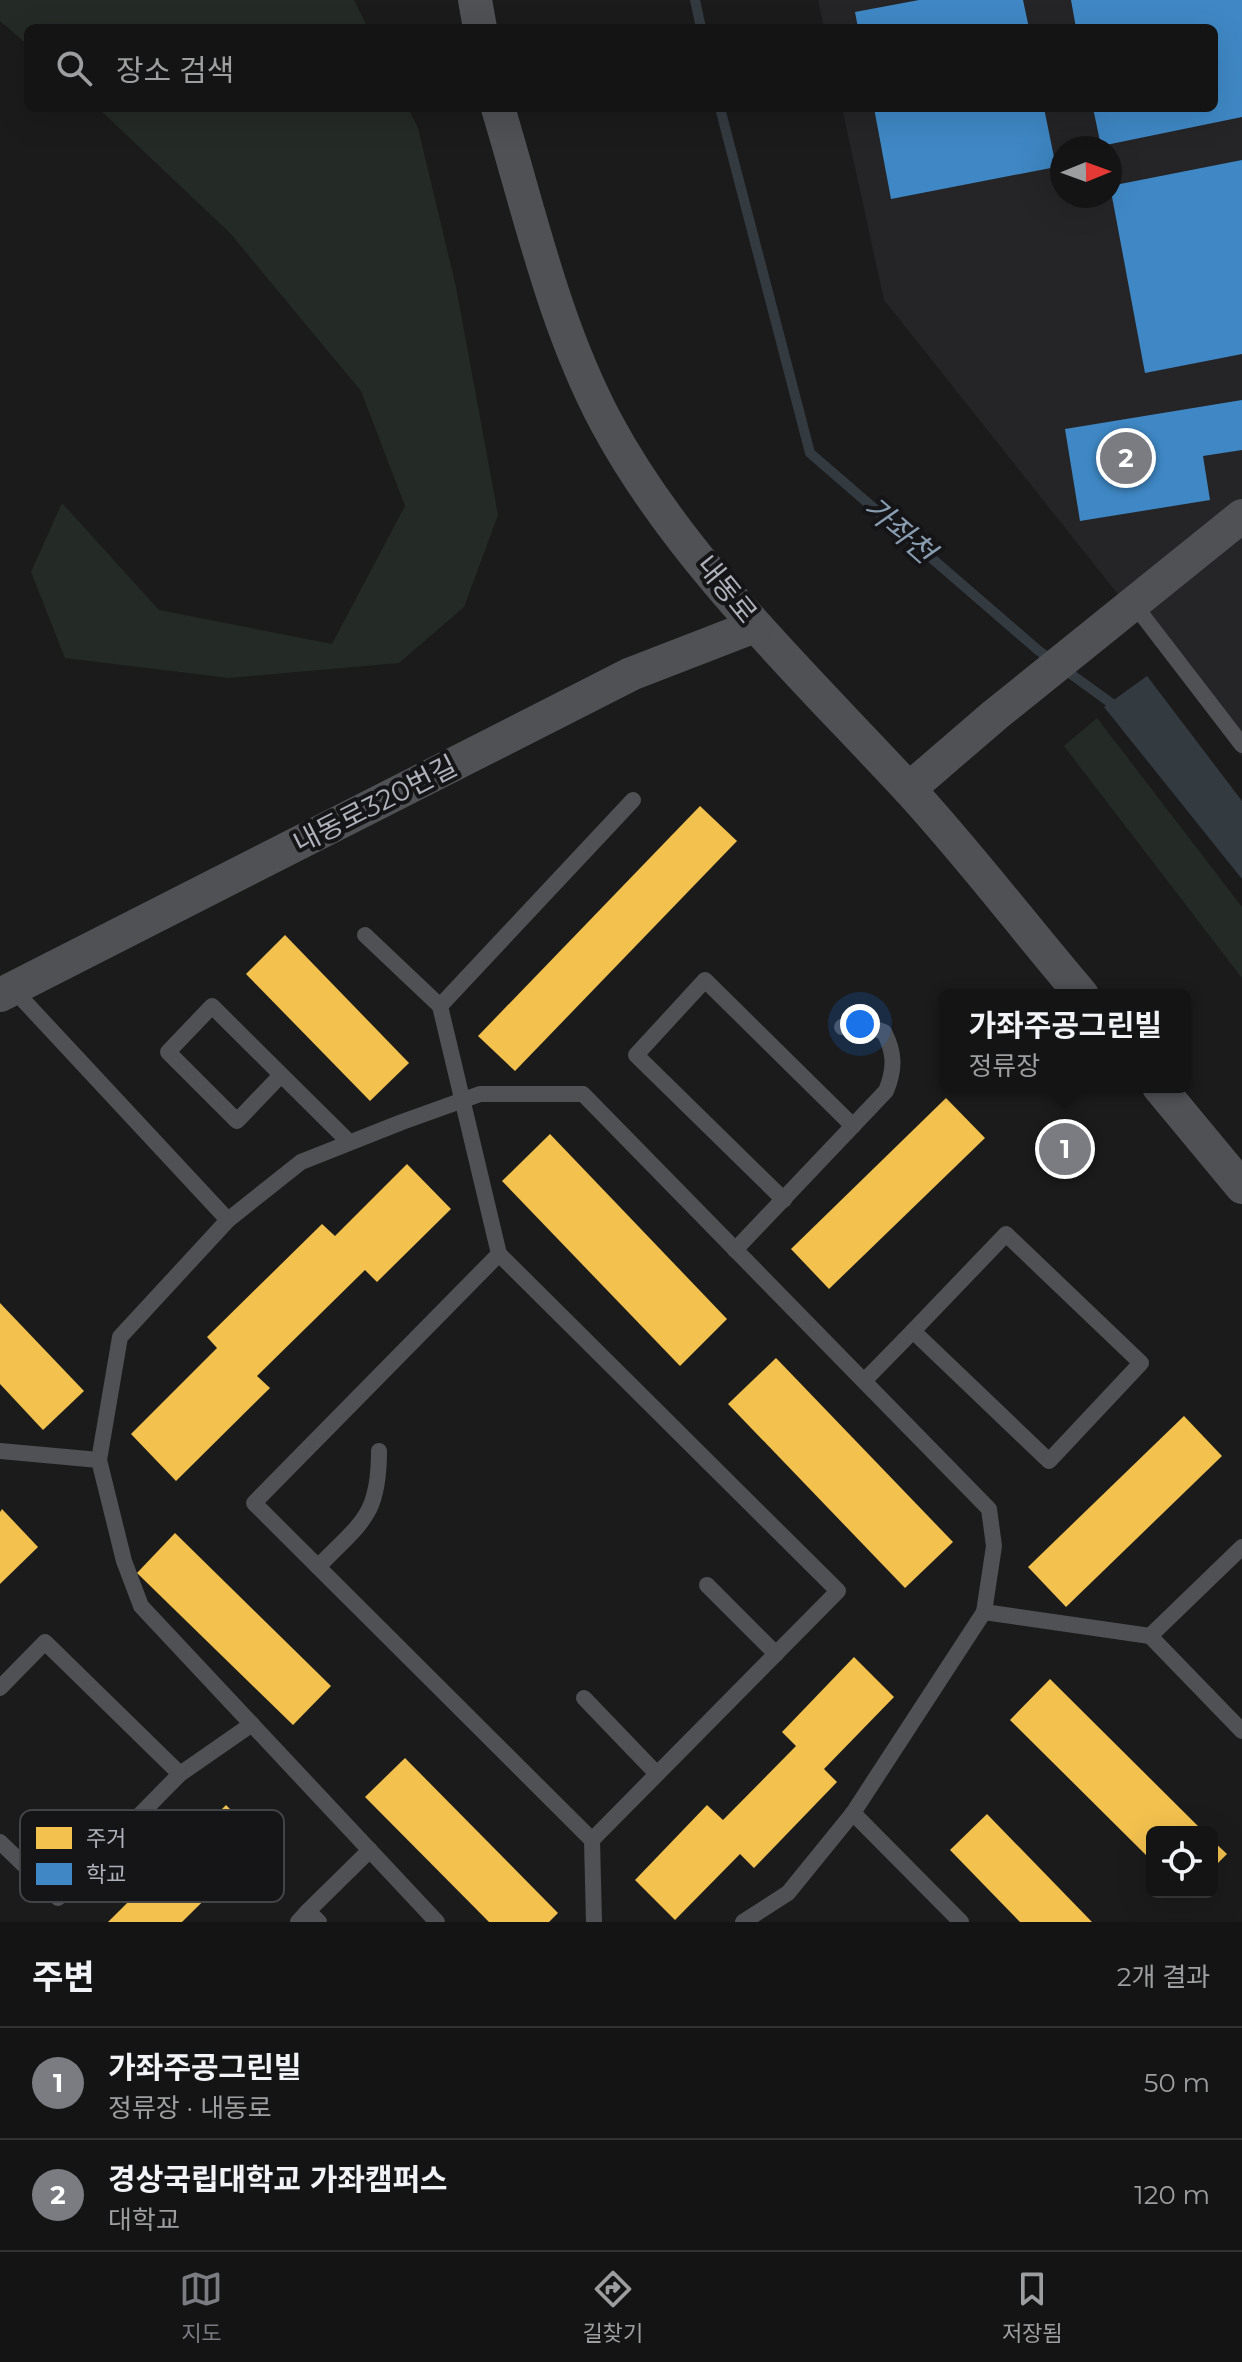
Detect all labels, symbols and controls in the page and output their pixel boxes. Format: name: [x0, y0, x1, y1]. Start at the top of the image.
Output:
search box: [24, 24, 1218, 112]
icon: search: [52, 46, 96, 90]
text: 장소 검색: [116, 52, 234, 89]
north arrow: [1050, 136, 1122, 208]
pin: 2: [1100, 428, 1152, 488]
water label: 가좌천: [856, 488, 945, 573]
street label: 내동로: [689, 548, 765, 630]
street label: 내동로320번길: [288, 748, 462, 860]
popup: [939, 989, 1191, 1093]
your location: [840, 1004, 880, 1044]
text: 가좌주공그린빌: [968, 1007, 1162, 1044]
text: 정류장: [968, 1050, 1040, 1082]
pin: 1: [1039, 1119, 1091, 1179]
legend: [20, 1810, 284, 1902]
text: 주거: [86, 1825, 126, 1852]
map controls: [1146, 1826, 1218, 1898]
button: locate: [1146, 1826, 1218, 1898]
text: 학교: [86, 1861, 126, 1888]
text: 주변: [32, 1956, 95, 1998]
text: 2개 결과: [1117, 1961, 1210, 1993]
text: 가좌주공그린빌: [108, 2049, 301, 2086]
text: 1: [53, 2067, 63, 2099]
text: 50 m: [1144, 2067, 1210, 2099]
text: 정류장 · 내동로: [108, 2092, 272, 2124]
text: 경상국립대학교 가좌캠퍼스: [108, 2161, 448, 2198]
text: 2: [50, 2179, 66, 2211]
text: 120 m: [1134, 2179, 1210, 2211]
text: 대학교: [108, 2204, 180, 2236]
tab: 지도: [179, 2267, 223, 2347]
tab: 길찾기: [582, 2267, 643, 2347]
tab: 저장됨: [1002, 2267, 1063, 2347]

